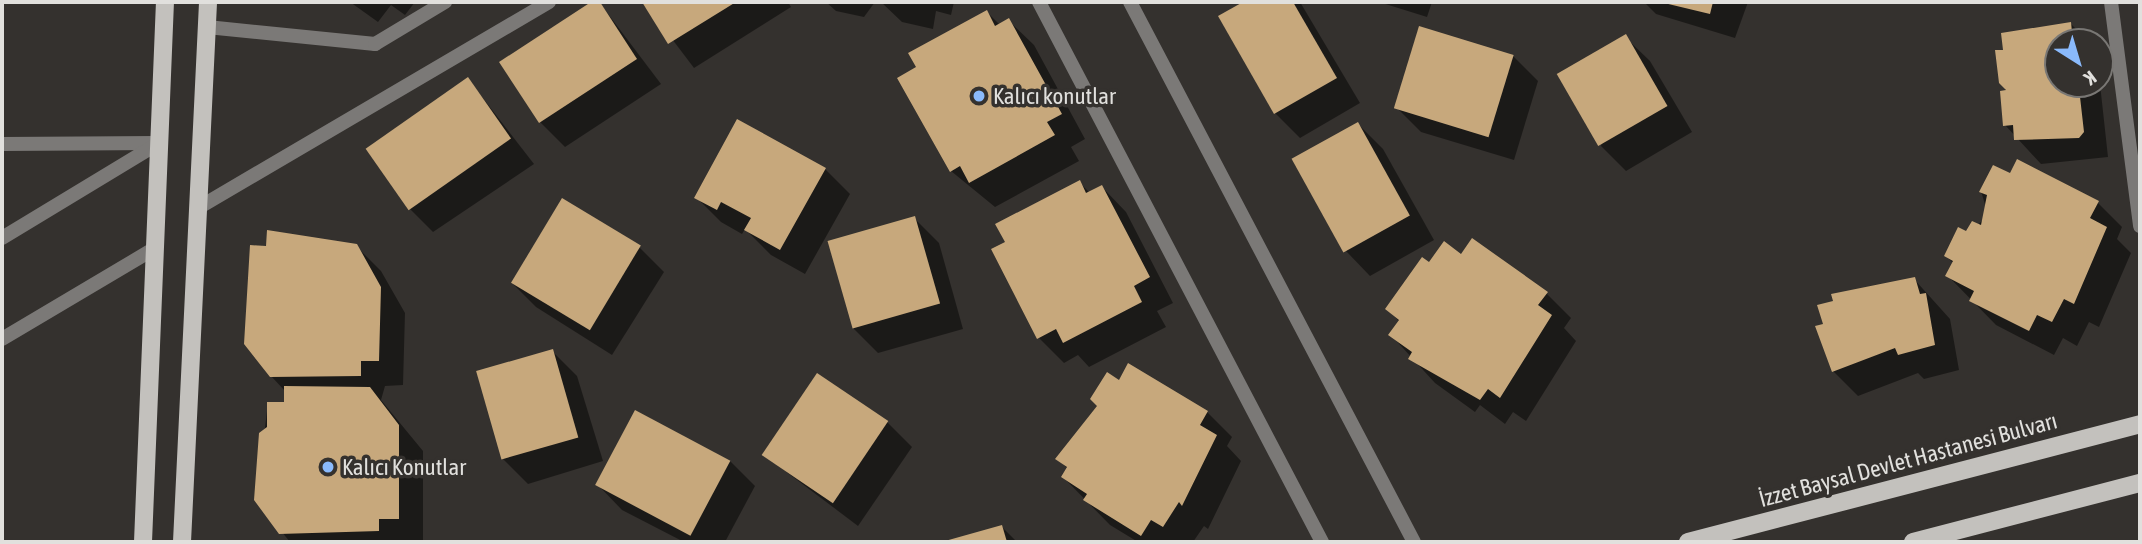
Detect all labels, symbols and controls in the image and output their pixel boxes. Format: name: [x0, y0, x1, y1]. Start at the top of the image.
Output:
north arrow: [2044, 28, 2114, 98]
text: K: [2080, 67, 2101, 90]
place label: Kalıcı konutlar: [993, 82, 1116, 110]
marker: Kalıcı konutlar: [971, 88, 987, 104]
street label: İzzet Baysal Devlet Hastanesi Bulvarı: [1756, 407, 2060, 513]
place label: Kalıcı Konutlar: [342, 453, 466, 481]
marker: Kalıcı Konutlar: [320, 459, 336, 475]

